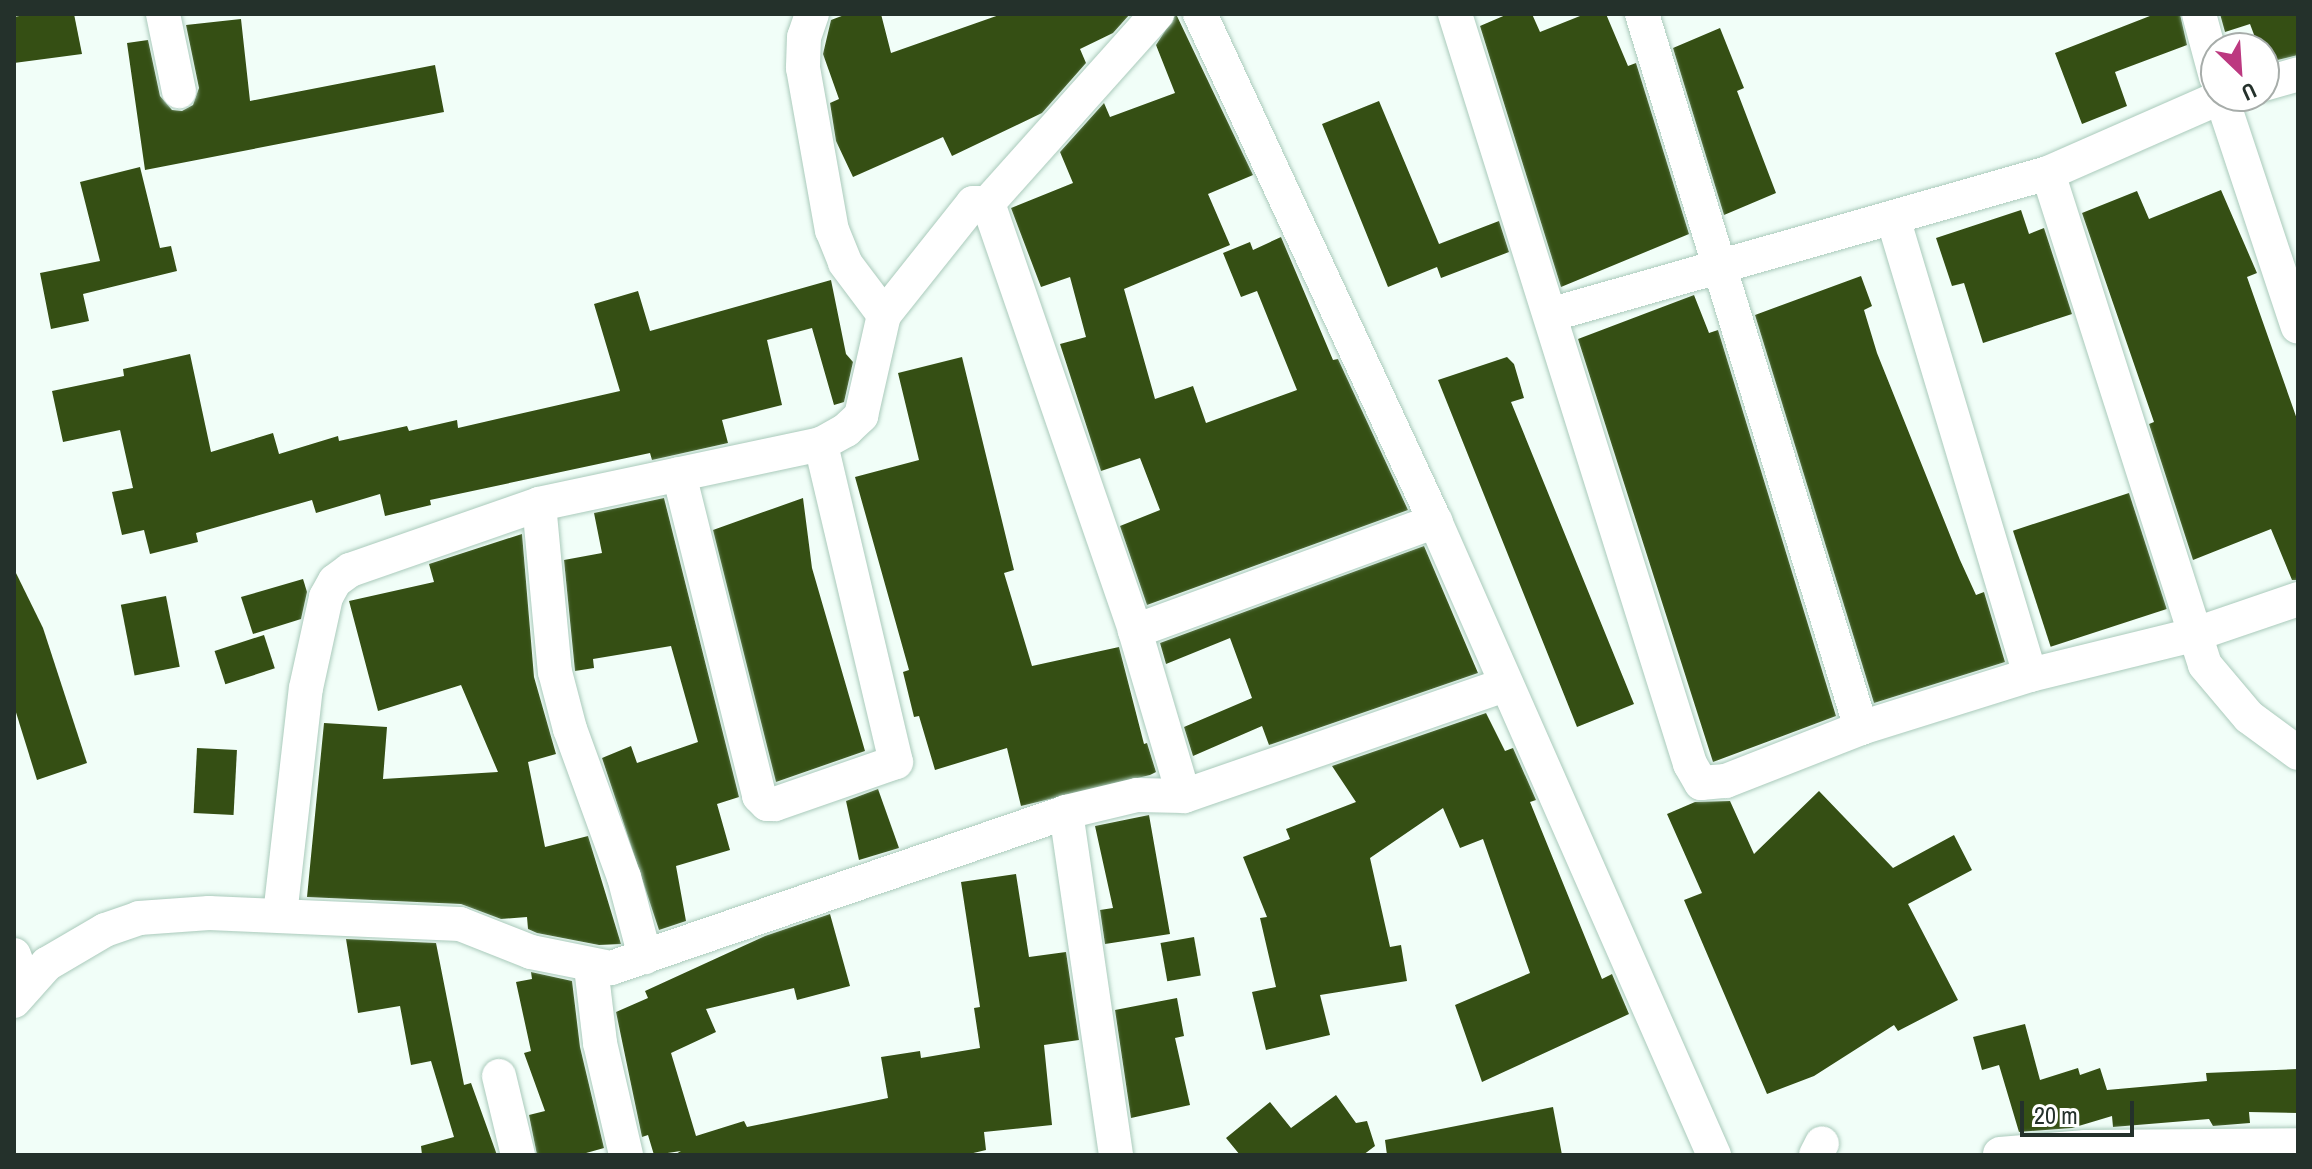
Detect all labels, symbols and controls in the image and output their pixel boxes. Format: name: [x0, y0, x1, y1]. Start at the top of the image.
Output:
north arrow: [2200, 32, 2280, 112]
text: U: [2237, 76, 2262, 108]
scale bar: [2024, 1085, 2138, 1135]
text: 20 m: [2034, 1099, 2078, 1131]

